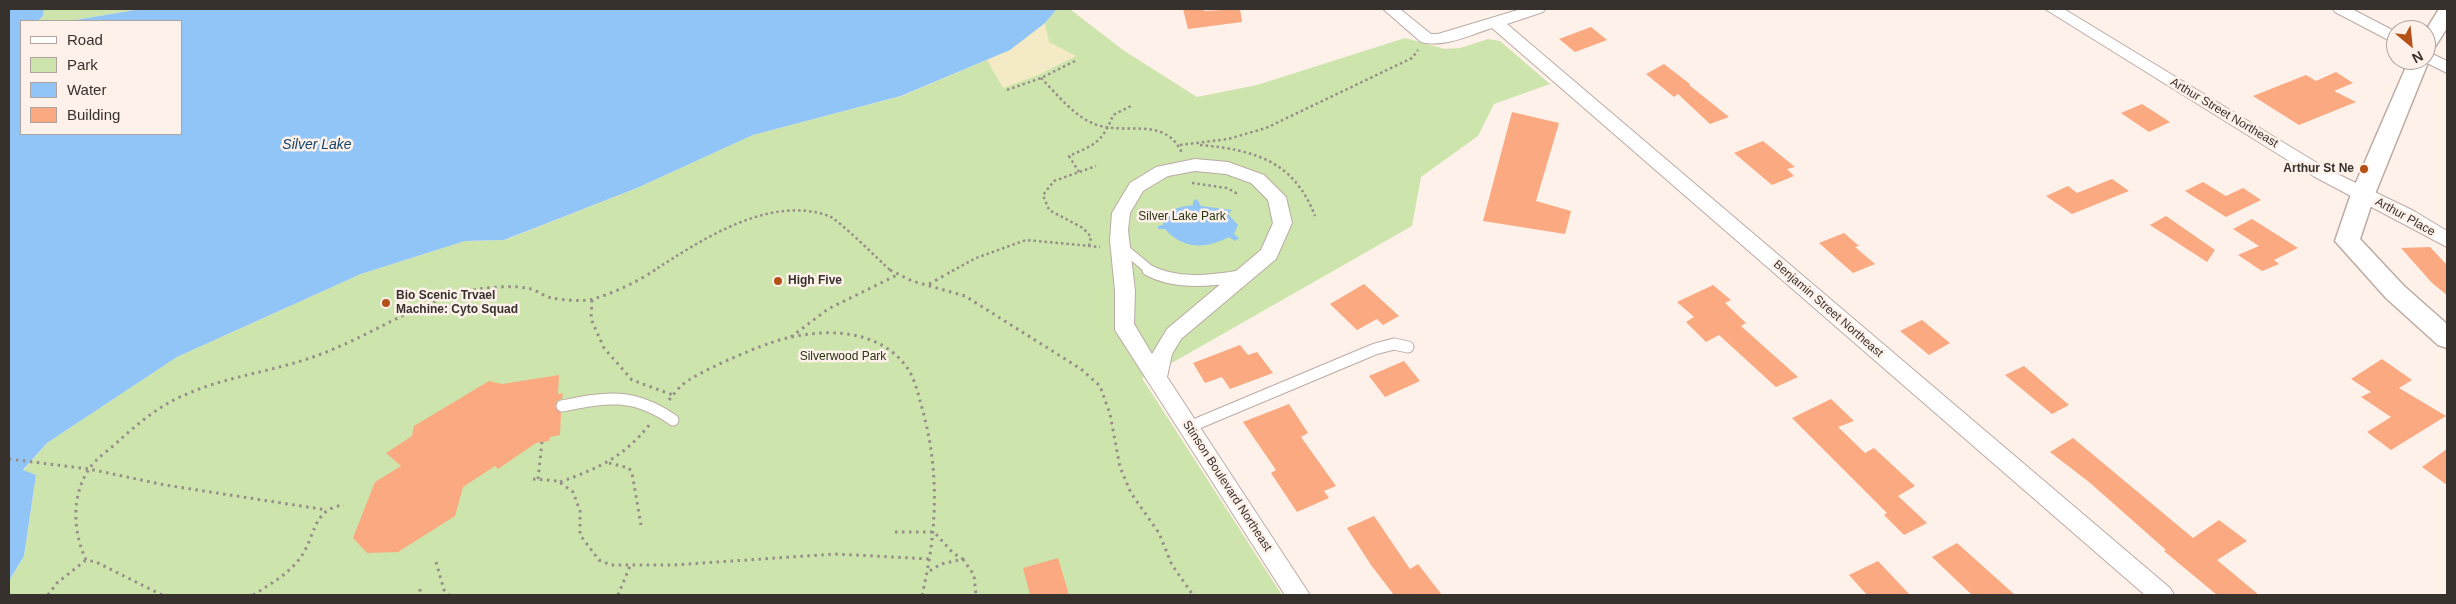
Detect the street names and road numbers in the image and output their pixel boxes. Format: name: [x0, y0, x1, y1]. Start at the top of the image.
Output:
street label: Arthur Street Northeast: [2167, 75, 2281, 151]
street label: Arthur Place: [2373, 195, 2437, 239]
street label: Benjamin Street Northeast: [1770, 257, 1886, 361]
street label: Stinson Boulevard Northeast: [1179, 418, 1275, 554]

